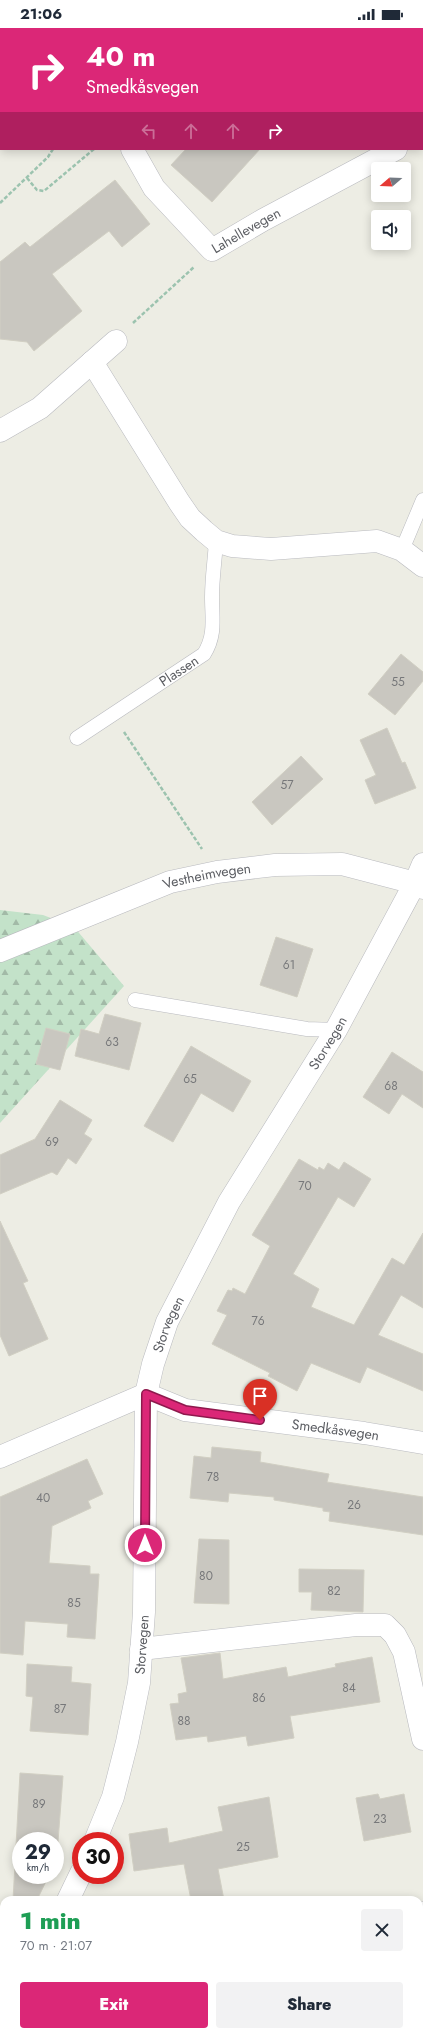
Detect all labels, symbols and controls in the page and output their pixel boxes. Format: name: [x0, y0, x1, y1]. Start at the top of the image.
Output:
text: 21:06: [20, 3, 62, 25]
text: 40 m: [86, 36, 155, 77]
icon: right: [20, 44, 72, 96]
text: Smedkåsvegen: [86, 74, 199, 100]
icon: left: [138, 120, 160, 142]
icon: ahead: [180, 120, 202, 142]
icon: ahead: [222, 120, 244, 142]
icon: right: [264, 120, 286, 142]
north arrow: [371, 162, 411, 202]
map controls: [371, 162, 411, 250]
street label: Lahellevegen: [208, 202, 284, 258]
button: sound: [371, 210, 411, 250]
street label: Plassen: [155, 650, 202, 691]
house number: 55: [391, 673, 405, 691]
house number: 57: [280, 776, 294, 794]
street label: Vestheimvegen: [160, 858, 252, 894]
house number: 61: [283, 956, 295, 974]
street label: Storvegen: [304, 1013, 352, 1074]
house number: 63: [105, 1033, 119, 1051]
house number: 65: [183, 1070, 197, 1088]
house number: 68: [384, 1077, 398, 1095]
house number: 69: [45, 1133, 59, 1151]
house number: 70: [298, 1177, 312, 1195]
street label: Storvegen: [148, 1292, 189, 1355]
house number: 76: [251, 1312, 265, 1330]
pin: [243, 1379, 277, 1420]
icon: arrive: [249, 1385, 271, 1407]
street label: Smedkåsvegen: [291, 1414, 381, 1445]
house number: 78: [207, 1468, 219, 1486]
house number: 40: [36, 1489, 50, 1507]
house number: 26: [347, 1496, 361, 1514]
position arrow: [124, 1524, 166, 1566]
house number: 80: [199, 1567, 213, 1585]
house number: 82: [327, 1582, 341, 1600]
house number: 85: [67, 1594, 81, 1612]
street label: Storvegen: [130, 1614, 154, 1675]
house number: 84: [342, 1679, 356, 1697]
house number: 86: [252, 1689, 266, 1707]
house number: 87: [54, 1700, 67, 1718]
house number: 88: [177, 1712, 191, 1730]
house number: 89: [32, 1795, 46, 1813]
house number: 23: [373, 1810, 387, 1828]
speed limit sign: 30: [72, 1832, 124, 1884]
text: 29: [25, 1838, 51, 1867]
house number: 25: [236, 1838, 250, 1856]
text: km/h: [27, 1860, 49, 1875]
text: 1 min: [20, 1903, 81, 1938]
button: close: [361, 1909, 403, 1951]
text: 70 m · 21:07: [20, 1936, 92, 1955]
button: Exit: [20, 1982, 208, 2028]
button: Share: [216, 1982, 403, 2028]

